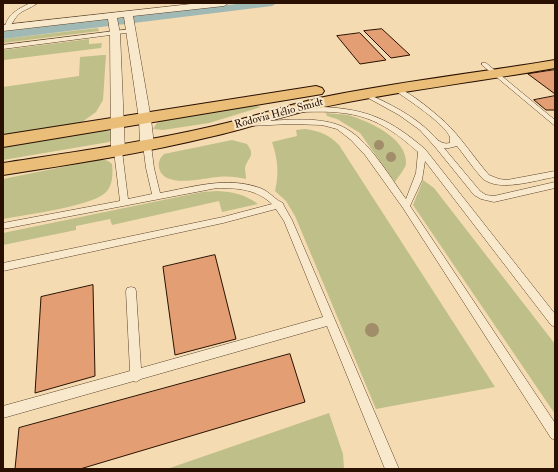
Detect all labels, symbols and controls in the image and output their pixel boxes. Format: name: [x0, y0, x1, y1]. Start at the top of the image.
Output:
street label: Rodovia Hélio Smidt: [233, 96, 325, 132]

